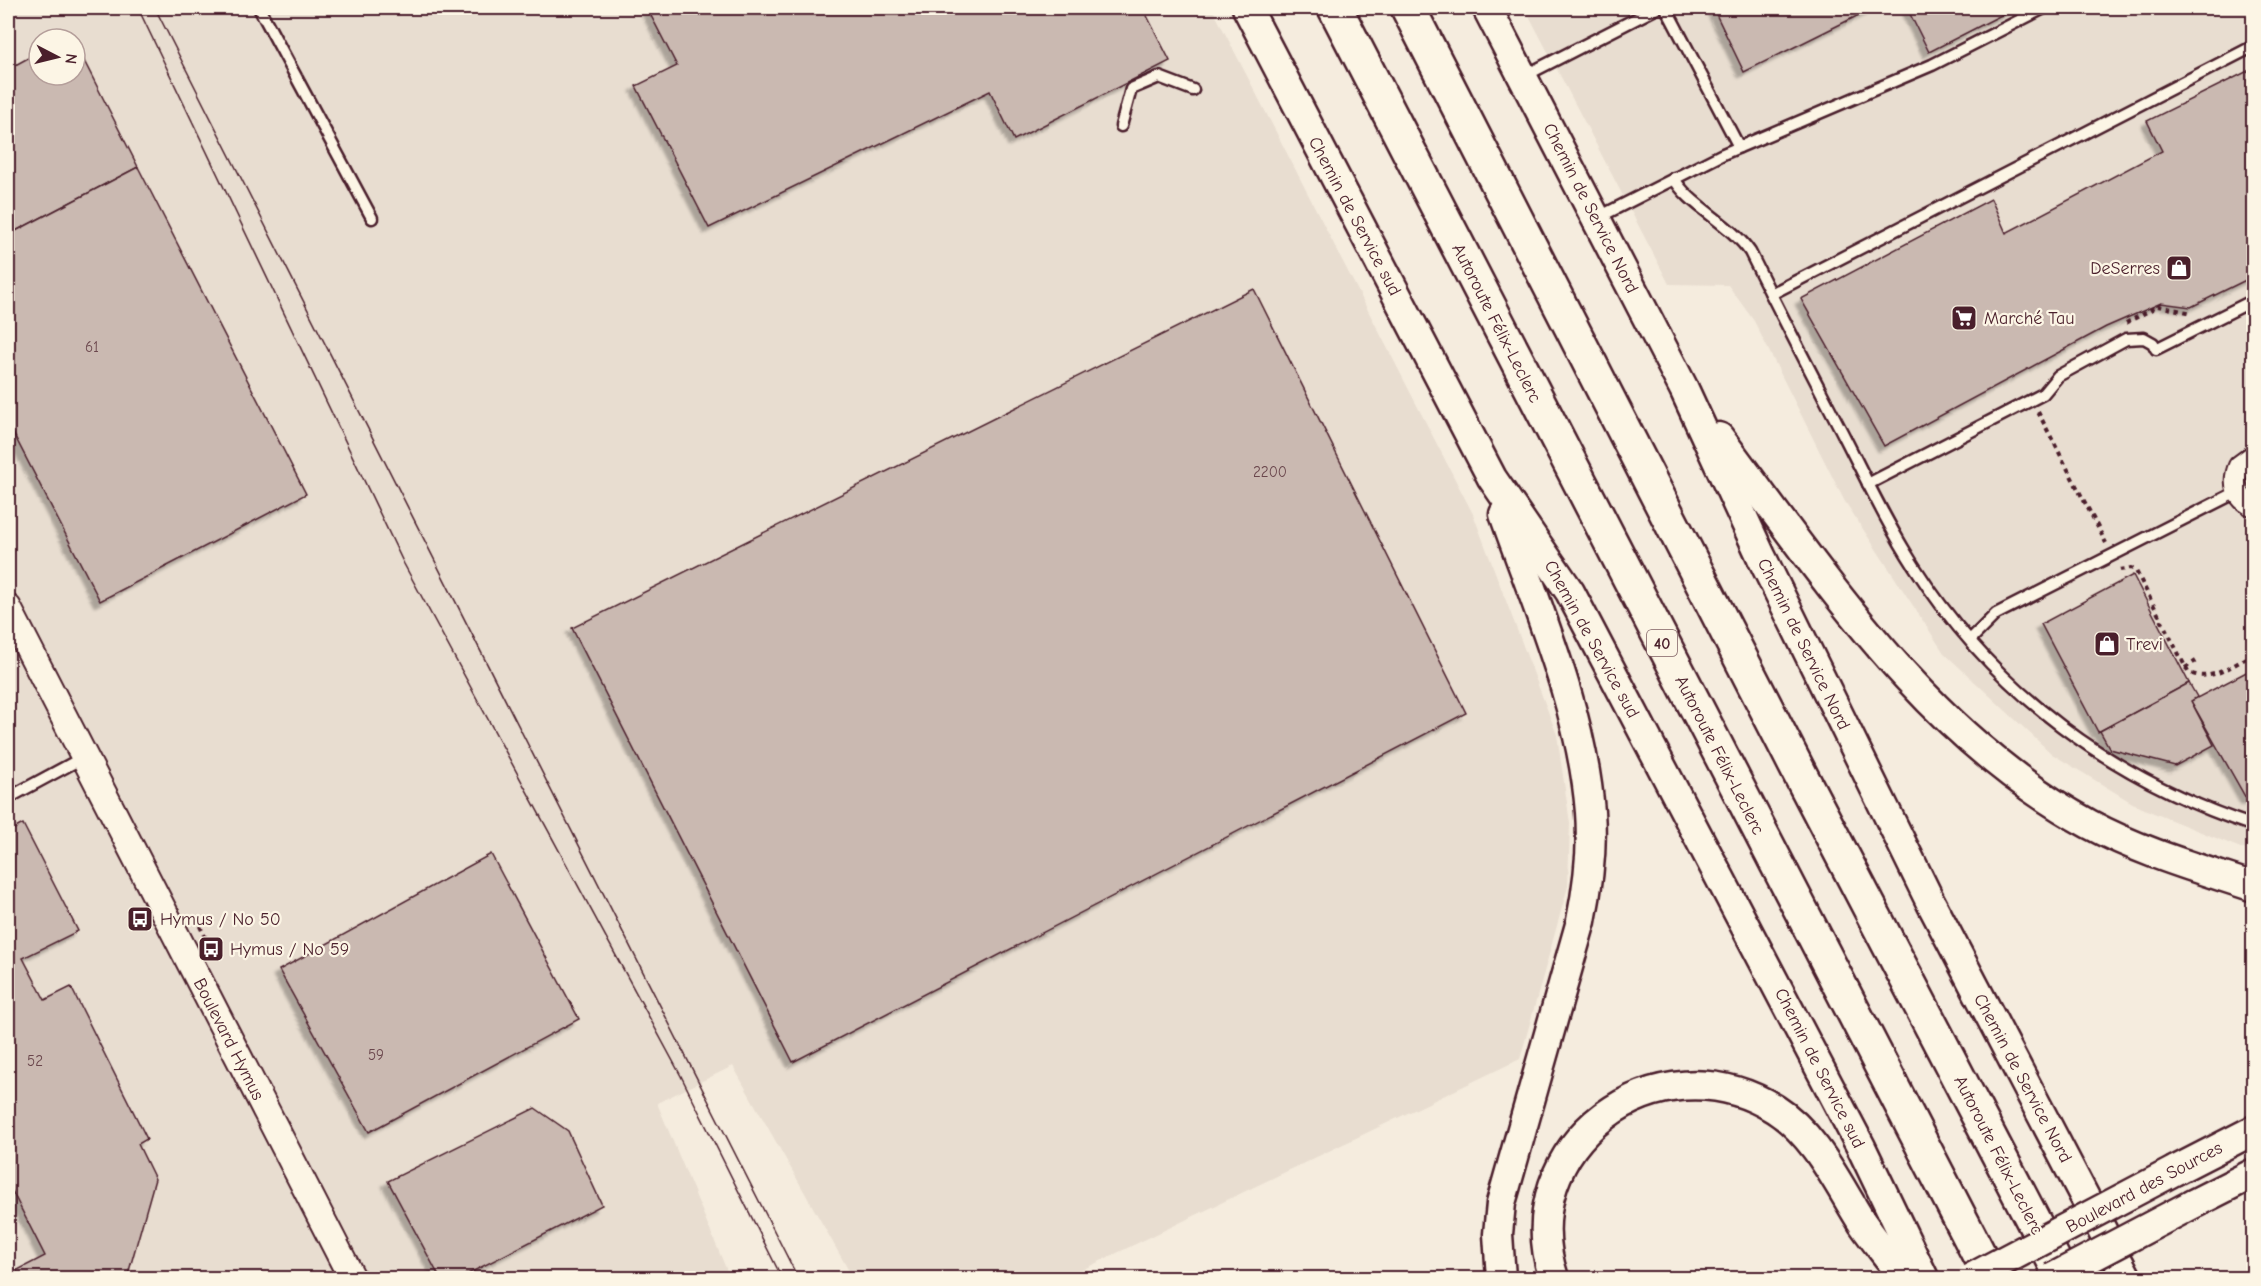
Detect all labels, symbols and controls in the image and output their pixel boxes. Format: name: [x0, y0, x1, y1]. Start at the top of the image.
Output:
north arrow: [27, 27, 87, 87]
text: N: [61, 52, 80, 65]
street label: Chemin de Service Nord: [1538, 120, 1643, 297]
street label: Chemin de Service sud: [1304, 133, 1405, 299]
street label: Autoroute Félix-Leclerc: [1447, 240, 1546, 407]
shop icon: DeSerres: [2164, 253, 2194, 283]
place label: DeSerres: [2090, 258, 2160, 279]
supermarket icon: Marché Tau: [1949, 303, 1979, 333]
place label: Marché Tau: [1984, 308, 2075, 329]
house number: 61: [85, 338, 99, 356]
house number: 2200: [1253, 463, 1287, 481]
street label: Chemin de Service Nord: [1753, 555, 1854, 733]
street label: Chemin de Service sud: [1540, 557, 1644, 722]
shop icon: Trevi: [2092, 629, 2122, 659]
road number: 40: [1647, 630, 1677, 656]
place label: Trevi: [2126, 634, 2163, 655]
street label: Autoroute Félix-Leclerc: [1670, 672, 1769, 839]
bus stop icon: Hymus / No 50: [125, 904, 155, 934]
place label: Hymus / No 50: [160, 909, 281, 930]
bus stop icon: Hymus / No 59: [196, 934, 226, 964]
place label: Hymus / No 59: [230, 939, 349, 960]
street label: Boulevard Hymus: [189, 975, 268, 1104]
street label: Chemin de Service sud: [1770, 985, 1869, 1152]
street label: Chemin de Service Nord: [1969, 990, 2076, 1166]
house number: 59: [368, 1046, 384, 1064]
house number: 52: [27, 1052, 43, 1070]
street label: Autoroute Félix-Leclerc: [1949, 1072, 2048, 1239]
street label: Boulevard des Sources: [2063, 1137, 2226, 1238]

